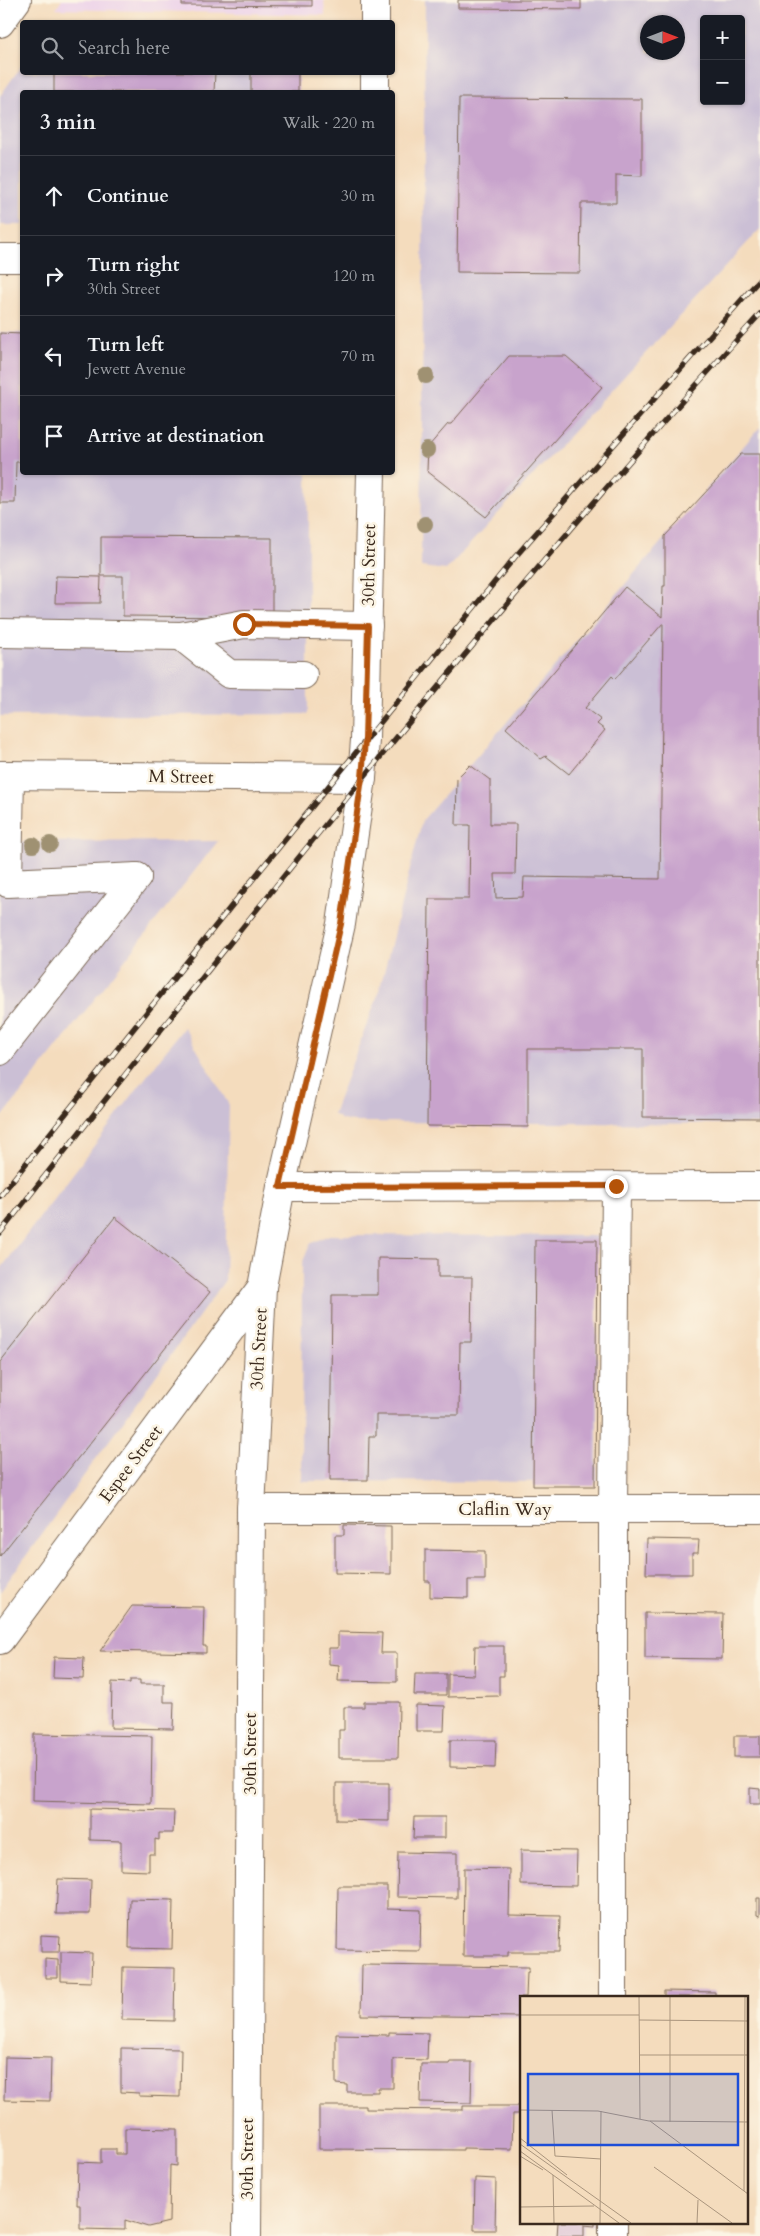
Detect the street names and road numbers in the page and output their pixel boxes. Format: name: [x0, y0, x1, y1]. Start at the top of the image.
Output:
street label: 30th Street: [356, 523, 382, 606]
street label: M Street: [148, 764, 214, 790]
street label: 30th Street: [244, 1307, 274, 1391]
street label: Espee Street: [94, 1420, 169, 1508]
street label: Claflin Way: [458, 1497, 552, 1522]
street label: 30th Street: [238, 1713, 263, 1795]
street label: 30th Street: [235, 2118, 260, 2200]

